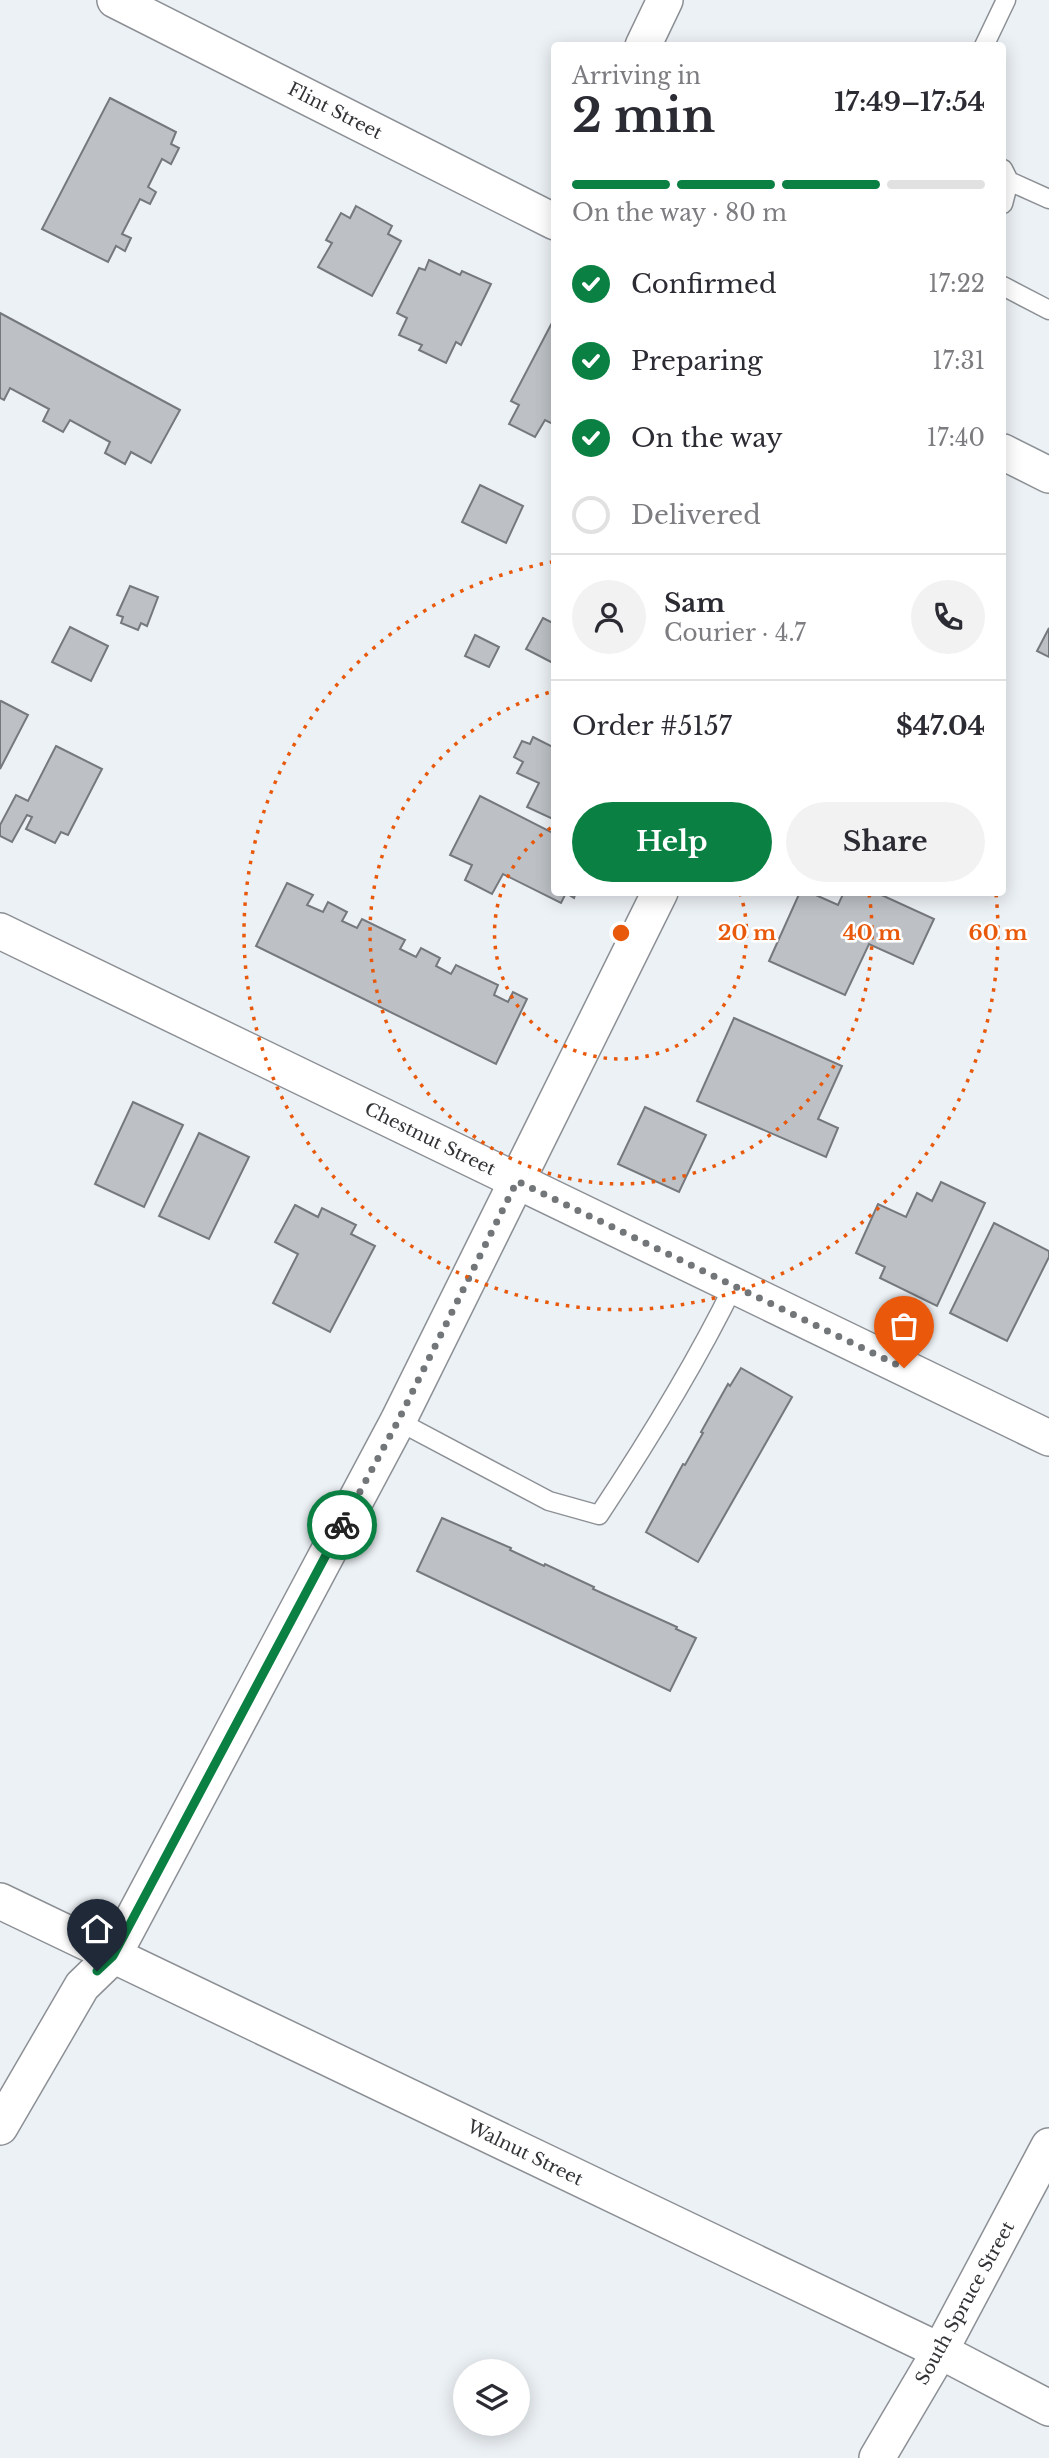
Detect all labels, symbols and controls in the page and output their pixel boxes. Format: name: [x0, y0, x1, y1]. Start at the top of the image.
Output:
text: Arriving in: [572, 62, 701, 90]
street label: Flint Street: [284, 78, 386, 144]
text: 17:49–17:54: [834, 86, 985, 118]
text: 2 min: [572, 87, 715, 144]
text: On the way · 80 m: [572, 199, 787, 227]
icon: check: [572, 265, 610, 303]
text: Confirmed: [631, 268, 776, 300]
text: 17:22: [928, 270, 985, 298]
icon: check: [572, 342, 610, 380]
text: Preparing: [631, 345, 763, 377]
text: 17:31: [932, 347, 985, 375]
icon: check: [572, 419, 610, 457]
text: On the way: [631, 422, 783, 454]
text: 17:40: [927, 424, 985, 452]
text: Delivered: [631, 499, 761, 531]
button: person: [572, 580, 646, 654]
button: phone: [911, 580, 985, 654]
text: Sam: [664, 587, 725, 619]
text: Courier · 4.7: [664, 619, 806, 647]
text: Order #5157: [572, 710, 732, 742]
text: $47.04: [896, 710, 985, 742]
button: Help: [572, 802, 772, 882]
button: Share: [786, 802, 985, 882]
text: 20 m: [718, 920, 776, 946]
text: 40 m: [843, 920, 901, 946]
text: 60 m: [969, 920, 1027, 946]
centre of rings: [609, 921, 633, 945]
street label: Chestnut Street: [361, 1098, 499, 1180]
pin: [874, 1296, 934, 1368]
icon: bag: [885, 1307, 923, 1345]
courier: [307, 1490, 377, 1560]
icon: bike: [323, 1506, 361, 1544]
pin: [67, 1899, 127, 1971]
icon: home: [78, 1910, 116, 1948]
street label: Walnut Street: [463, 2115, 587, 2191]
street label: South Spruce Street: [911, 2217, 1019, 2389]
map controls: [453, 2359, 530, 2436]
button: layers: [453, 2359, 530, 2436]

